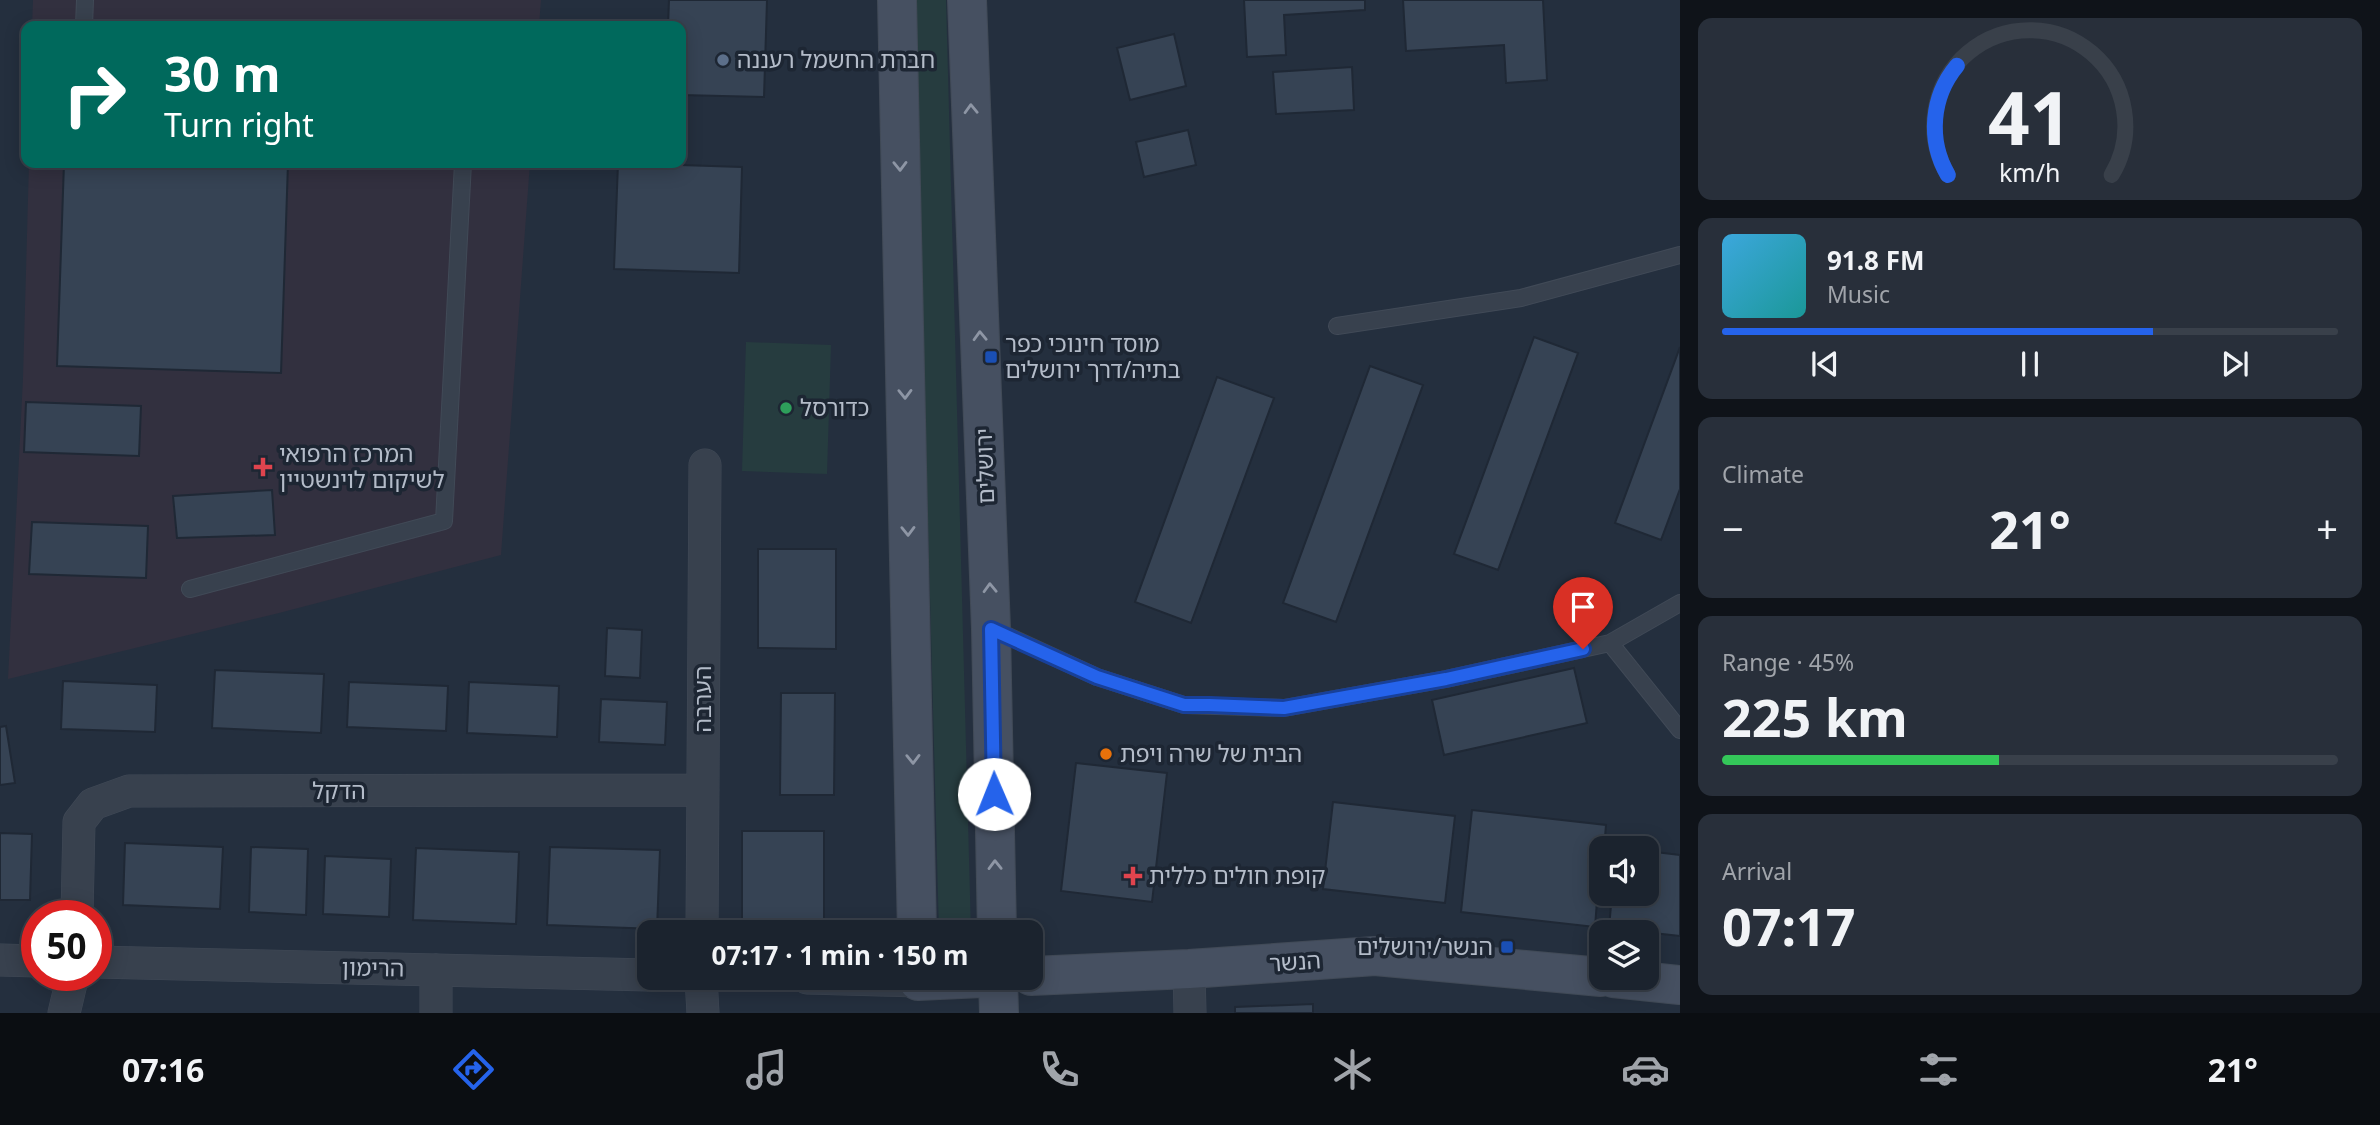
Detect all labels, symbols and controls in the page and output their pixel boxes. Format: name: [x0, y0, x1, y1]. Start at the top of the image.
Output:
text: 30 m: [164, 40, 281, 106]
place label: חברת החשמל רעננה: [737, 43, 935, 75]
icon: right: [49, 49, 140, 140]
marker: חברת החשמל רעננה: [715, 52, 731, 68]
text: 41: [1988, 67, 2072, 166]
text: Turn right: [164, 103, 314, 146]
one-way arrow: [964, 103, 979, 114]
text: km/h: [1999, 155, 2061, 189]
one-way arrow: [893, 161, 908, 172]
text: 91.8 FM: [1827, 242, 1924, 278]
text: Music: [1827, 278, 1890, 310]
place label: מוסד חינוכי כפר בתיה/דרך ירושלים: [1005, 327, 1181, 385]
one-way arrow: [973, 331, 988, 342]
icon: previous: [1806, 345, 1844, 383]
icon: pause: [2011, 345, 2049, 383]
icon: next: [2216, 345, 2254, 383]
marker: מוסד חינוכי כפר בתיה/דרך ירושלים: [983, 349, 999, 365]
one-way arrow: [897, 389, 913, 399]
place label: כדורסל: [800, 391, 869, 423]
marker: כדורסל: [778, 400, 794, 416]
street label: ירושלים: [967, 428, 1001, 505]
place label: המרכז הרפואי לשיקום לוינשטיין: [279, 437, 445, 495]
marker: המרכז הרפואי לשיקום לוינשטיין: [253, 457, 273, 477]
text: Climate: [1722, 458, 1804, 490]
text: 21°: [1989, 493, 2071, 564]
text: −: [1722, 502, 1744, 554]
text: +: [2316, 502, 2338, 554]
one-way arrow: [901, 526, 916, 537]
pin: [1553, 577, 1613, 649]
one-way arrow: [982, 582, 997, 593]
icon: arrive: [1564, 588, 1602, 626]
text: Range · 45%: [1722, 646, 1854, 678]
street label: הערבה: [686, 666, 718, 732]
text: 225 km: [1722, 681, 1908, 752]
place label: הבית של שרה ויפת: [1120, 737, 1302, 769]
marker: הבית של שרה ויפת: [1098, 746, 1114, 762]
one-way arrow: [906, 753, 921, 764]
position arrow: [957, 757, 1031, 831]
street label: הדקל: [312, 774, 366, 806]
map controls: [1589, 836, 1659, 990]
button: sound: [1589, 836, 1659, 906]
text: Arrival: [1722, 855, 1792, 887]
one-way arrow: [988, 859, 1003, 870]
place label: קופת חולים כללית: [1149, 859, 1325, 891]
marker: קופת חולים כללית: [1123, 866, 1143, 886]
text: 07:17: [1722, 890, 1856, 961]
speed limit sign: 50: [21, 900, 112, 991]
button: layers: [1589, 920, 1659, 990]
place label: הנשר/ירושלים: [1357, 930, 1493, 962]
text: 07:17 · 1 min · 150 m: [712, 937, 968, 973]
marker: הנשר/ירושלים: [1499, 939, 1515, 955]
street label: הנשר: [1268, 943, 1322, 979]
street label: הרימון: [341, 950, 405, 984]
icon: directions: [449, 1045, 498, 1094]
icon: music: [742, 1045, 791, 1094]
icon: phone: [1035, 1045, 1084, 1094]
icon: climate: [1328, 1045, 1377, 1094]
icon: car: [1621, 1045, 1670, 1094]
icon: filters: [1914, 1045, 1963, 1094]
text: 07:16: [122, 1048, 204, 1091]
text: 21°: [2208, 1048, 2258, 1091]

